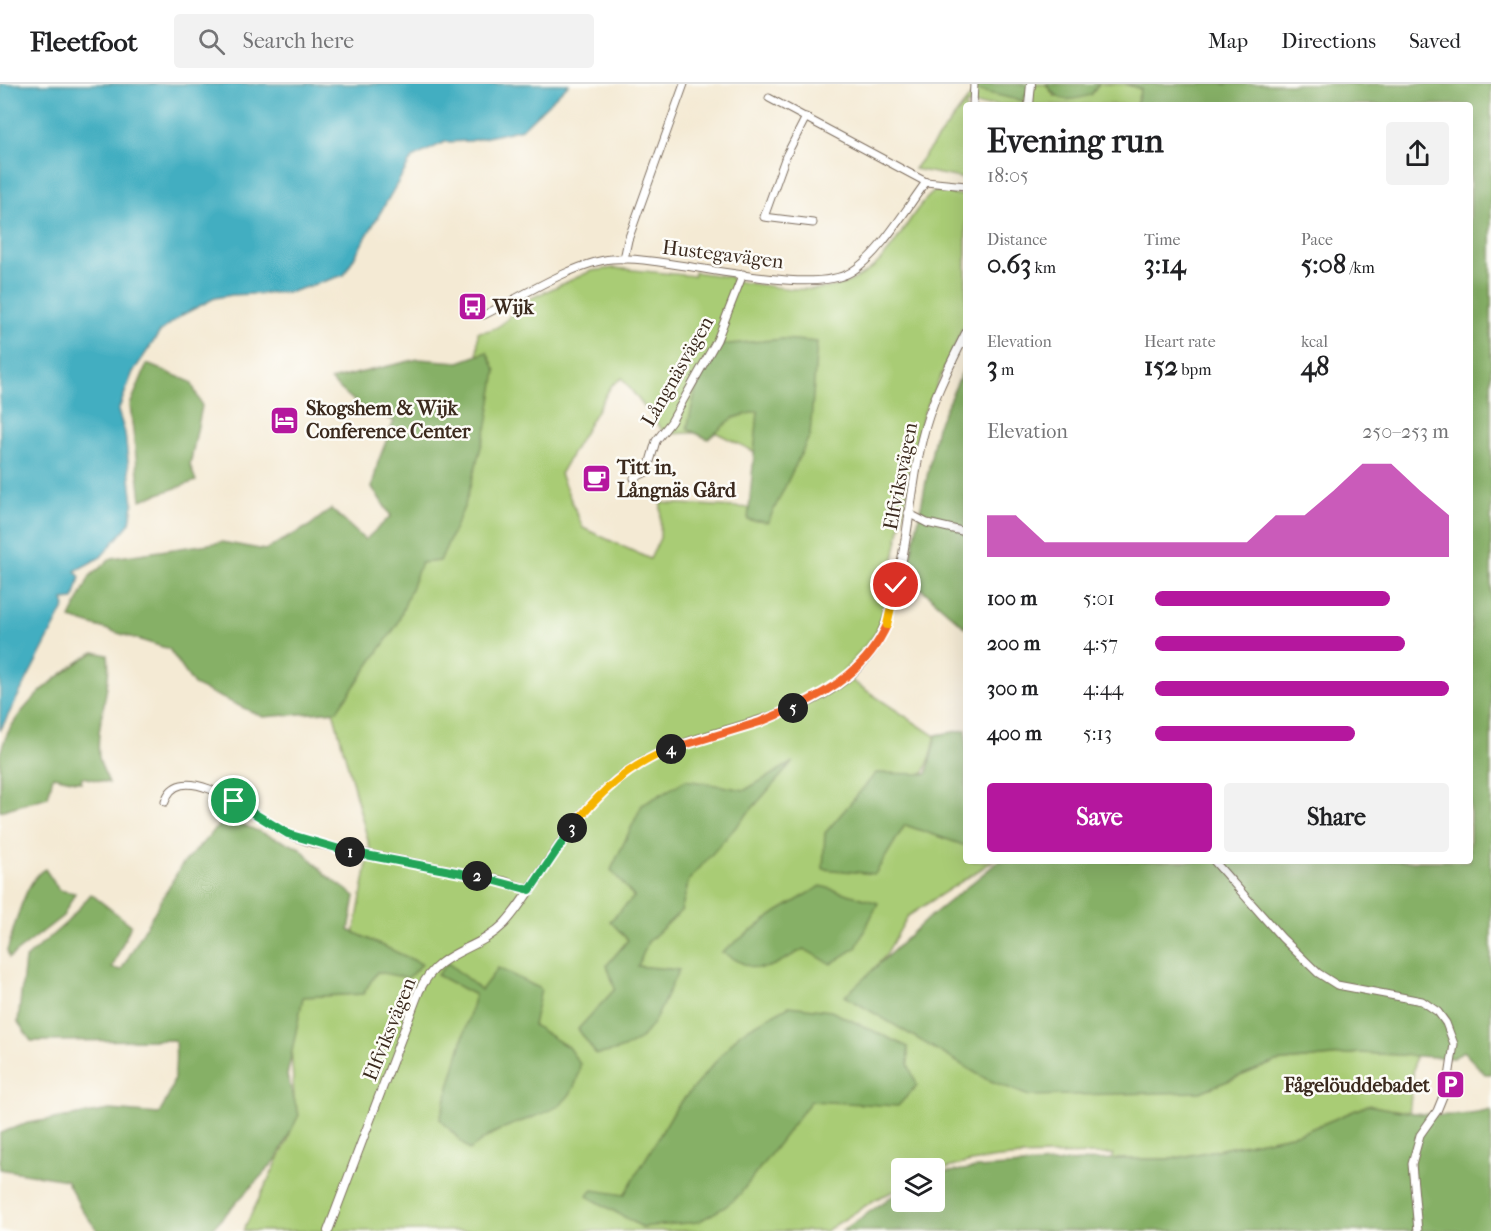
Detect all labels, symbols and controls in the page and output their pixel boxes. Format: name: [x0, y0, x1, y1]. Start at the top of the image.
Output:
search box: [174, 14, 594, 68]
text: Fleetfoot: [30, 25, 138, 58]
icon: search: [195, 25, 228, 58]
text: Search here: [243, 28, 354, 54]
text: Map: [1208, 29, 1248, 53]
text: Directions: [1281, 29, 1376, 53]
text: Saved: [1409, 29, 1461, 53]
text: Evening run: [987, 122, 1164, 161]
button: share: [1386, 122, 1449, 185]
text: 18:05: [987, 164, 1029, 187]
text: Distance: [987, 230, 1047, 249]
text: Time: [1144, 230, 1180, 249]
text: Pace: [1301, 230, 1333, 249]
street label: Hustegavägen: [661, 236, 785, 273]
text: 0.63: [987, 249, 1031, 280]
text: 3:14: [1144, 249, 1186, 280]
text: 5:08: [1301, 249, 1346, 280]
text: km: [1031, 258, 1056, 277]
text: /km: [1346, 258, 1375, 277]
bus stop icon: Wijk: [456, 291, 488, 323]
place label: Wijk: [492, 296, 534, 319]
street label: Långnäsvägen: [637, 312, 718, 430]
text: Elevation: [987, 332, 1052, 351]
text: Heart rate: [1144, 332, 1216, 351]
text: kcal: [1301, 332, 1328, 351]
text: 3: [987, 351, 998, 382]
text: 152: [1144, 351, 1178, 382]
text: 48: [1301, 351, 1329, 382]
text: m: [998, 360, 1014, 379]
text: bpm: [1178, 360, 1212, 379]
place label: Skogshem & Wijk Conference Center: [306, 397, 471, 443]
hotel icon: Skogshem & Wijk Conference Center: [269, 404, 301, 436]
street label: Elfviksvägen: [879, 420, 922, 532]
text: Elevation: [987, 420, 1068, 443]
text: 250–253 m: [1362, 420, 1449, 443]
place label: Titt in, Långnäs Gård: [616, 456, 737, 502]
cafe icon: Titt in, Långnäs Gård: [580, 462, 612, 494]
pin: [870, 559, 921, 610]
icon: check: [879, 568, 912, 601]
text: 100 m: [987, 587, 1037, 610]
text: 5:01: [1083, 587, 1115, 610]
text: 200 m: [987, 632, 1040, 655]
text: 4:57: [1083, 632, 1118, 655]
text: 300 m: [987, 677, 1038, 700]
text: 4:44: [1083, 677, 1123, 700]
pin: 5: [778, 693, 808, 723]
text: 5: [790, 698, 796, 717]
text: 400 m: [987, 722, 1042, 745]
text: 5:13: [1083, 722, 1112, 745]
pin: 4: [656, 734, 686, 764]
text: 4: [666, 739, 676, 758]
pin: [208, 775, 259, 826]
button: Save: [987, 783, 1212, 852]
button: Share: [1224, 783, 1449, 852]
icon: arrive: [217, 784, 250, 817]
pin: 3: [557, 813, 587, 843]
text: 3: [569, 818, 575, 837]
pin: 1: [335, 837, 365, 867]
text: 1: [347, 842, 353, 861]
pin: 2: [462, 861, 492, 891]
text: 2: [473, 866, 481, 885]
street label: Elfviksvägen: [358, 974, 421, 1084]
parking icon: Fågelöuddebadet: [1435, 1069, 1467, 1101]
place label: Fågelöuddebadet: [1283, 1074, 1431, 1097]
map controls: [891, 1158, 945, 1212]
button: layers: [891, 1158, 945, 1212]

